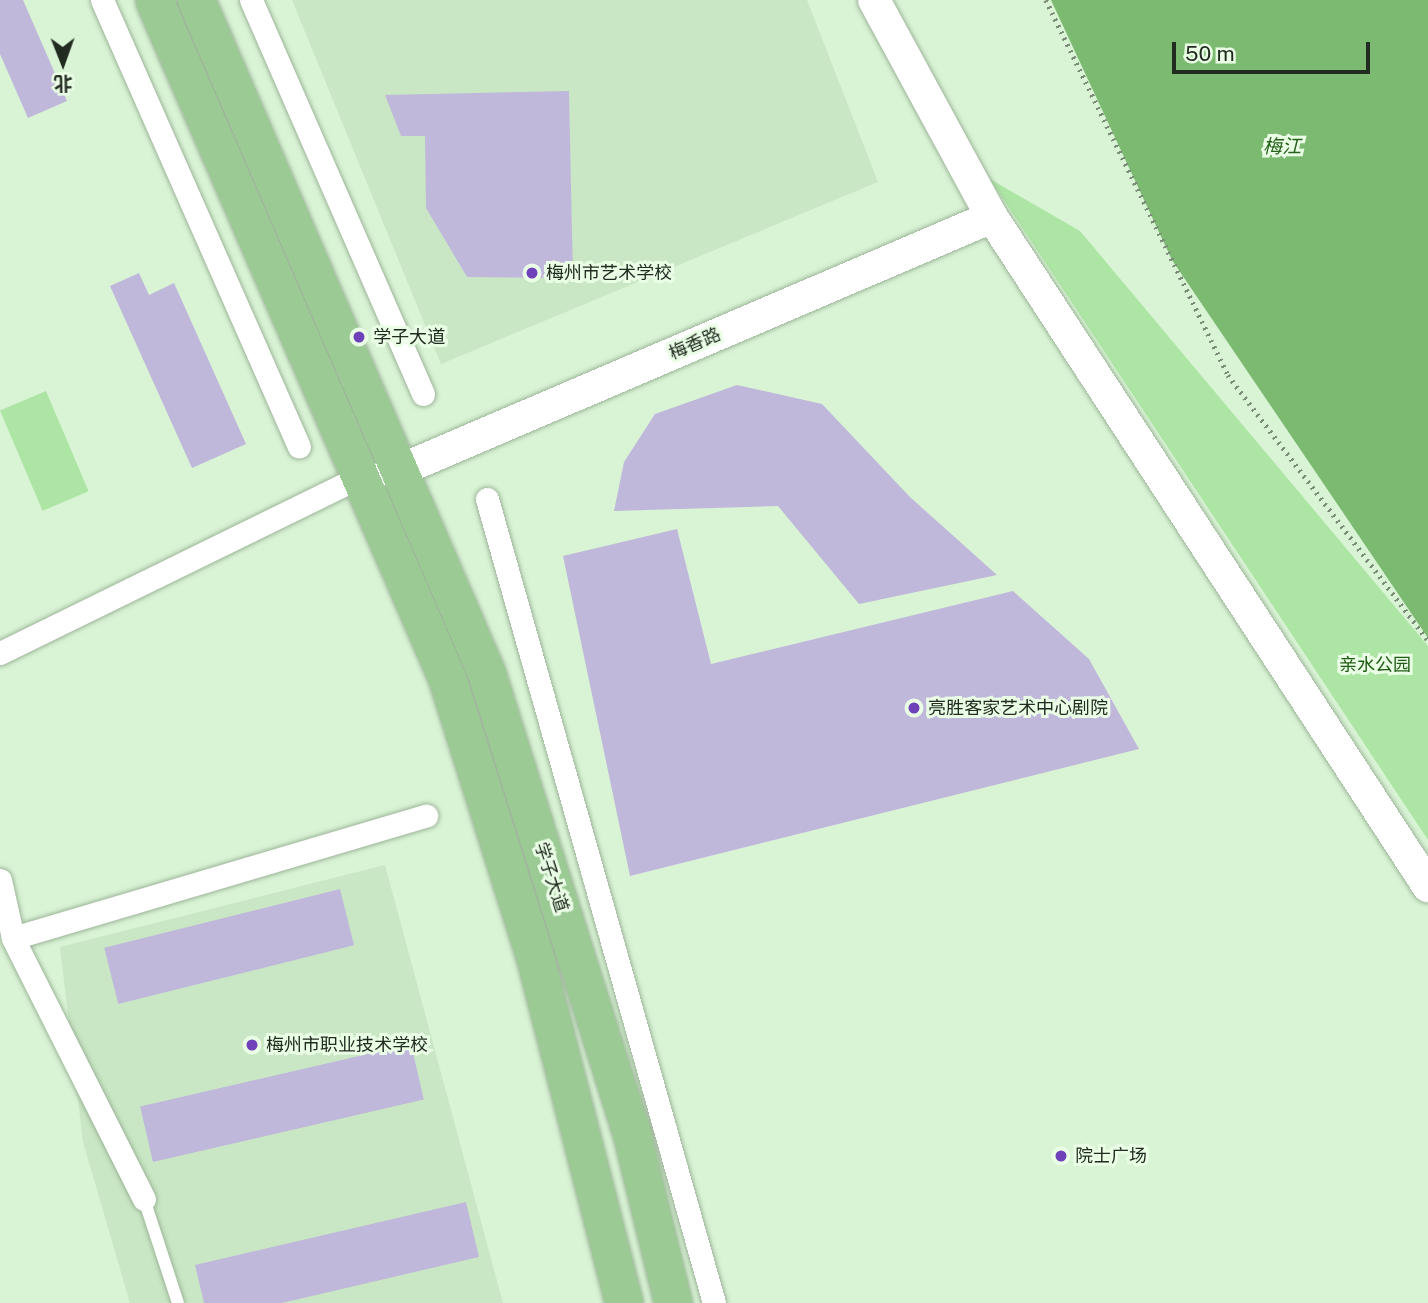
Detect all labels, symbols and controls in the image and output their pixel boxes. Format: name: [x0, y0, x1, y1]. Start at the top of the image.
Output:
north arrow: [28, 28, 98, 98]
scale bar: [1176, 28, 1374, 72]
text: 50 m: [1185, 41, 1235, 66]
text: 北: [54, 73, 73, 95]
water label: 梅江: [1263, 136, 1301, 158]
place label: 梅州市艺术学校: [546, 262, 672, 284]
marker: 梅州市艺术学校: [524, 265, 540, 281]
street label: 梅香路: [666, 324, 724, 364]
place label: 学子大道: [373, 326, 445, 348]
marker: 学子大道: [351, 329, 367, 345]
park label: 亲水公园: [1339, 654, 1411, 676]
place label: 亮胜客家艺术中心剧院: [928, 697, 1108, 719]
marker: 亮胜客家艺术中心剧院: [906, 700, 922, 716]
street label: 学子大道: [530, 839, 572, 915]
place label: 梅州市职业技术学校: [266, 1034, 428, 1056]
marker: 梅州市职业技术学校: [244, 1037, 260, 1053]
place label: 院士广场: [1075, 1145, 1147, 1167]
marker: 院士广场: [1053, 1148, 1069, 1164]

